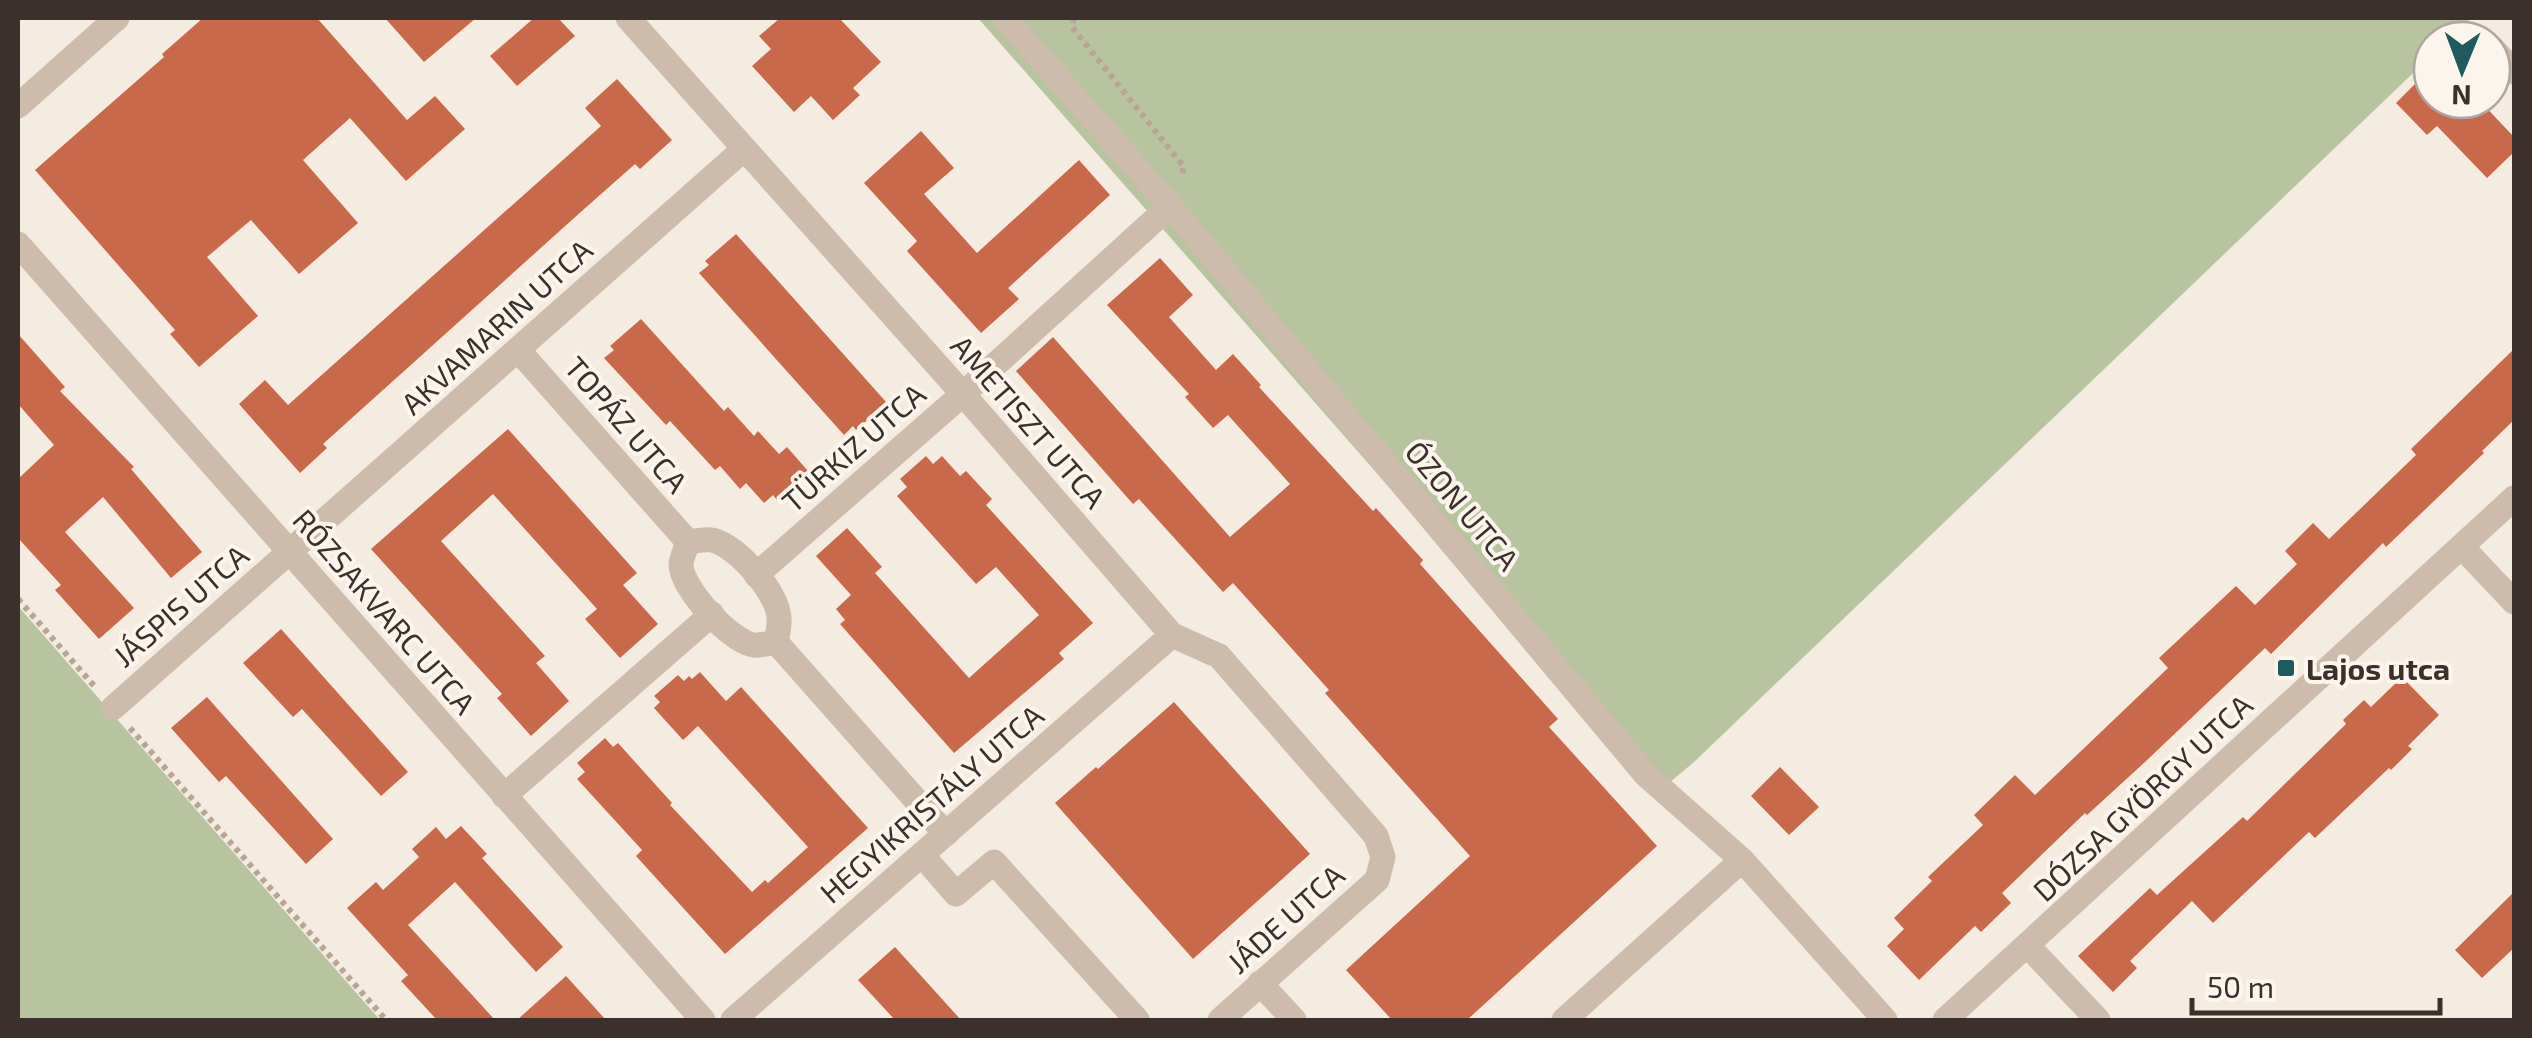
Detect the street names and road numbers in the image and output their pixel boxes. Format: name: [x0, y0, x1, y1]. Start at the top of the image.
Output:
street label: AKVAMARIN UTCA: [393, 231, 599, 421]
street label: AMETISZT UTCA: [944, 327, 1114, 515]
street label: TOPÁZ UTCA: [558, 349, 696, 500]
street label: TÜRKIZ UTCA: [774, 375, 932, 519]
street label: ÓZON UTCA: [1399, 433, 1528, 577]
street label: RÓZSAKVARC UTCA: [286, 501, 484, 721]
street label: JÁSPIS UTCA: [105, 536, 255, 674]
street label: DÓZSA GYÖRGY UTCA: [2025, 686, 2259, 908]
street label: HEGYIKRISTÁLY UTCA: [812, 696, 1050, 910]
street label: JÁDE UTCA: [1219, 856, 1351, 980]

